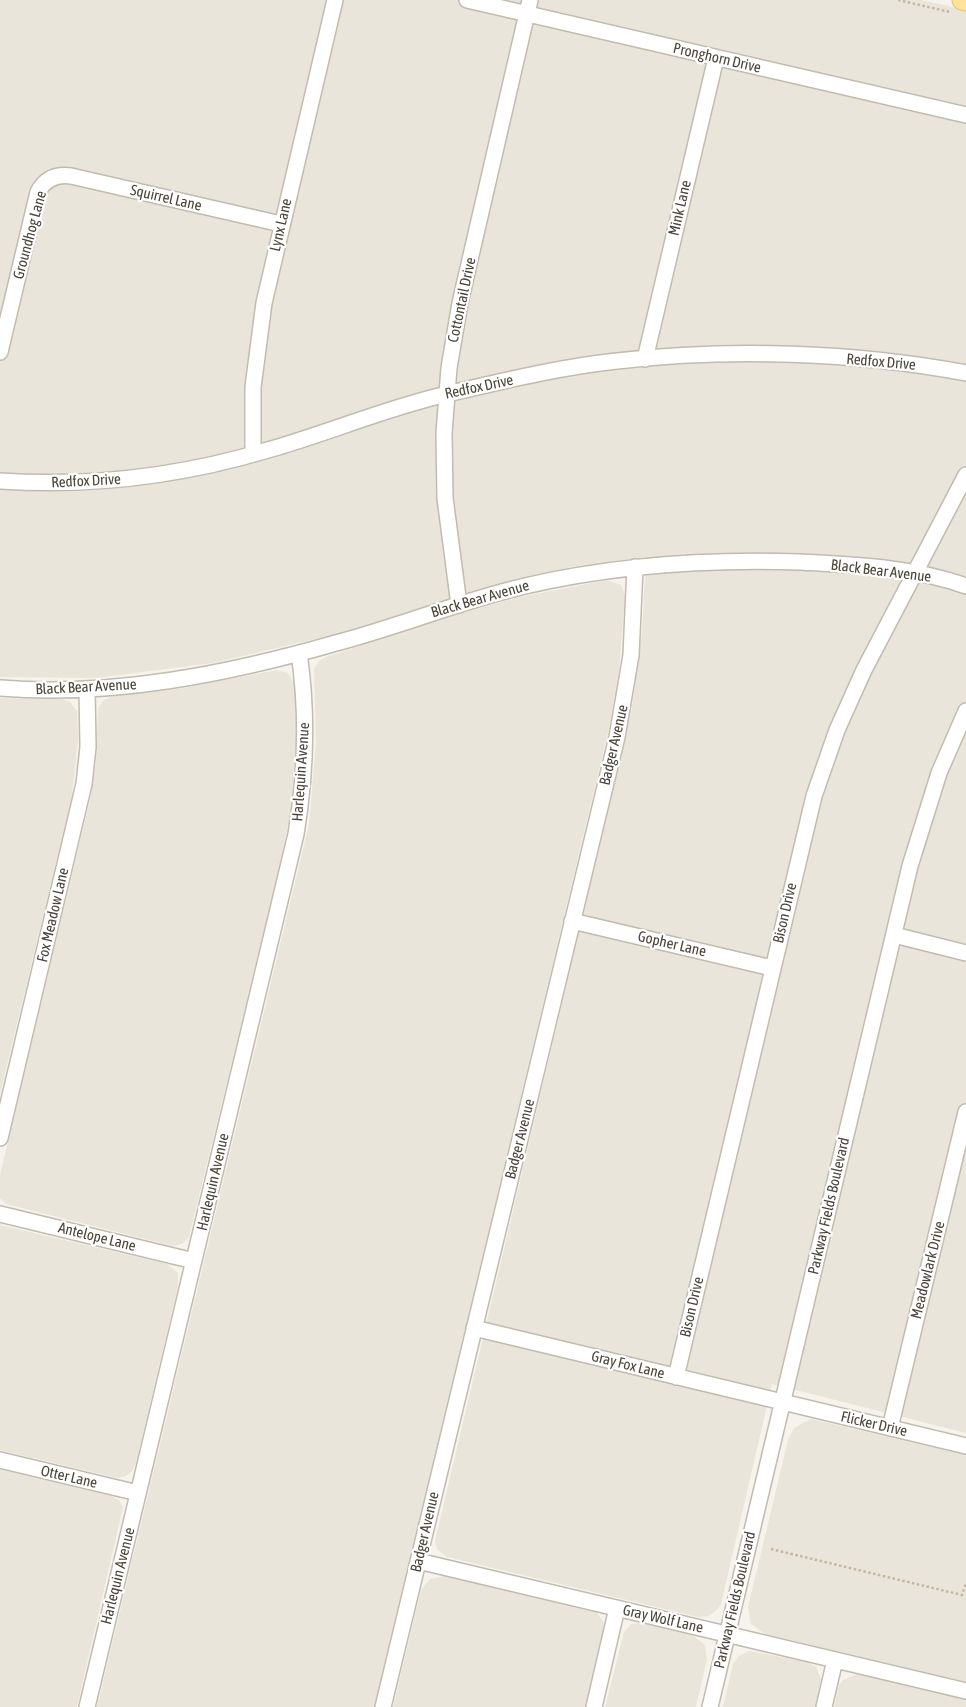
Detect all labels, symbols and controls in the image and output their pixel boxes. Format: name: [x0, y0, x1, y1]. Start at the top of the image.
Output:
street label: Pronghorn Drive: [671, 39, 763, 77]
street label: Mink Lane: [665, 179, 695, 237]
street label: Squirrel Lane: [129, 181, 203, 215]
street label: Groundhog Lane: [10, 189, 50, 281]
street label: Lynx Lane: [266, 197, 296, 253]
street label: Cottontail Drive: [444, 256, 480, 344]
street label: Redfox Drive: [846, 350, 916, 374]
street label: Redfox Drive: [443, 371, 515, 403]
street label: Redfox Drive: [51, 470, 121, 492]
street label: Black Bear Avenue: [830, 556, 932, 586]
street label: Black Bear Avenue: [429, 576, 531, 622]
street label: Black Bear Avenue: [35, 675, 137, 699]
street label: Badger Avenue: [596, 703, 632, 787]
street label: Harlequin Avenue: [289, 722, 313, 822]
street label: Fox Meadow Lane: [33, 866, 73, 964]
street label: Bison Drive: [769, 881, 801, 945]
street label: Gopher Lane: [636, 927, 708, 961]
street label: Badger Avenue: [501, 1097, 539, 1181]
street label: Harlequin Avenue: [193, 1132, 233, 1232]
street label: Parkway Fields Boulevard: [804, 1136, 854, 1276]
street label: Antelope Lane: [56, 1219, 138, 1255]
street label: Meadowlark Drive: [907, 1219, 949, 1321]
street label: Bison Drive: [676, 1275, 708, 1339]
street label: Gray Fox Lane: [589, 1347, 667, 1383]
street label: Flicker Drive: [839, 1408, 909, 1440]
street label: Otter Lane: [39, 1462, 99, 1492]
street label: Badger Avenue: [407, 1490, 443, 1574]
street label: Harlequin Avenue: [97, 1526, 139, 1626]
street label: Parkway Fields Boulevard: [710, 1530, 760, 1670]
street label: Gray Wolf Lane: [621, 1601, 705, 1637]

